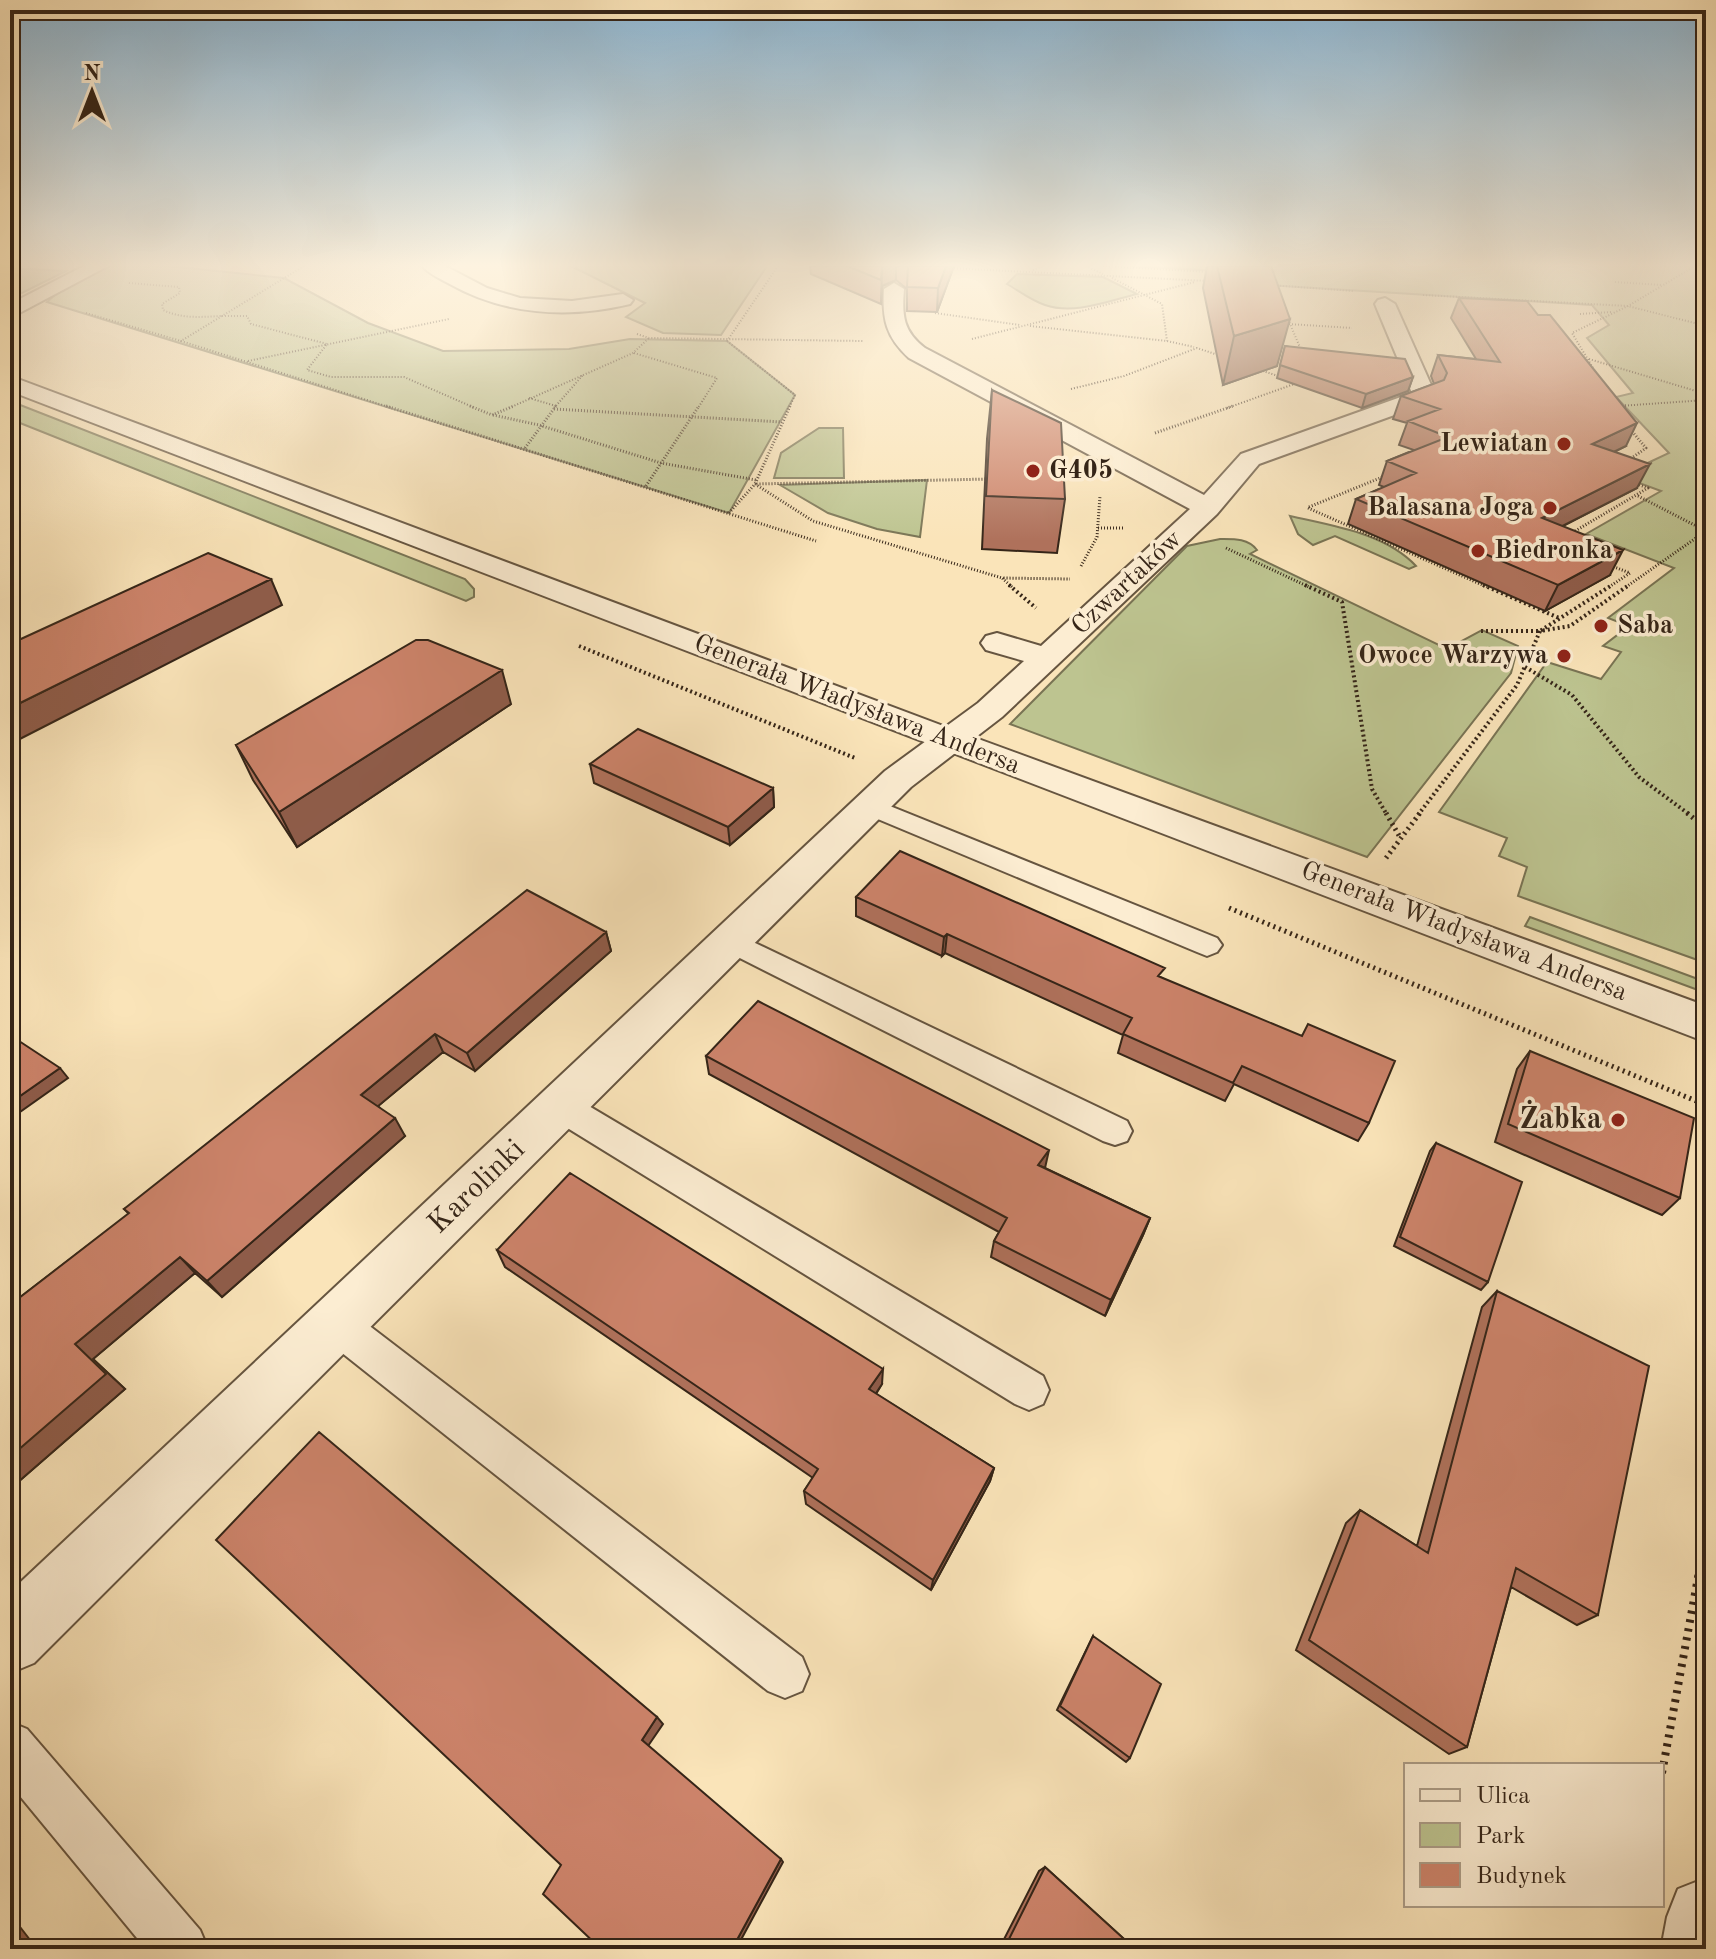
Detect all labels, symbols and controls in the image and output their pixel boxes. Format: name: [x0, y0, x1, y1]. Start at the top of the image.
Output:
north arrow: [52, 52, 132, 132]
text: N: [84, 63, 101, 85]
place label: Lewiatan: [1440, 431, 1548, 457]
marker: Lewiatan: [1555, 435, 1573, 453]
place label: G405: [1049, 458, 1113, 484]
marker: G405: [1024, 462, 1042, 480]
place label: Balasana Joga: [1367, 495, 1534, 521]
marker: Balasana Joga: [1541, 499, 1559, 517]
street label: Czwartaków: [1067, 526, 1187, 640]
place label: Biedronka: [1494, 538, 1613, 564]
marker: Biedronka: [1469, 542, 1487, 560]
place label: Saba: [1617, 613, 1673, 639]
marker: Saba: [1592, 617, 1610, 635]
street label: Generała Władysława Andersa: [690, 631, 1024, 779]
place label: Owoce Warzywa: [1358, 643, 1548, 669]
marker: Owoce Warzywa: [1555, 647, 1573, 665]
street label: Generała Władysława Andersa: [1297, 858, 1631, 1006]
place label: Żabka: [1519, 1099, 1602, 1135]
marker: Żabka: [1609, 1111, 1627, 1129]
street label: Karolinki: [423, 1134, 531, 1240]
legend: [1404, 1763, 1664, 1907]
text: Ulica: [1476, 1785, 1530, 1809]
text: Park: [1476, 1825, 1525, 1849]
text: Budynek: [1476, 1865, 1567, 1889]

